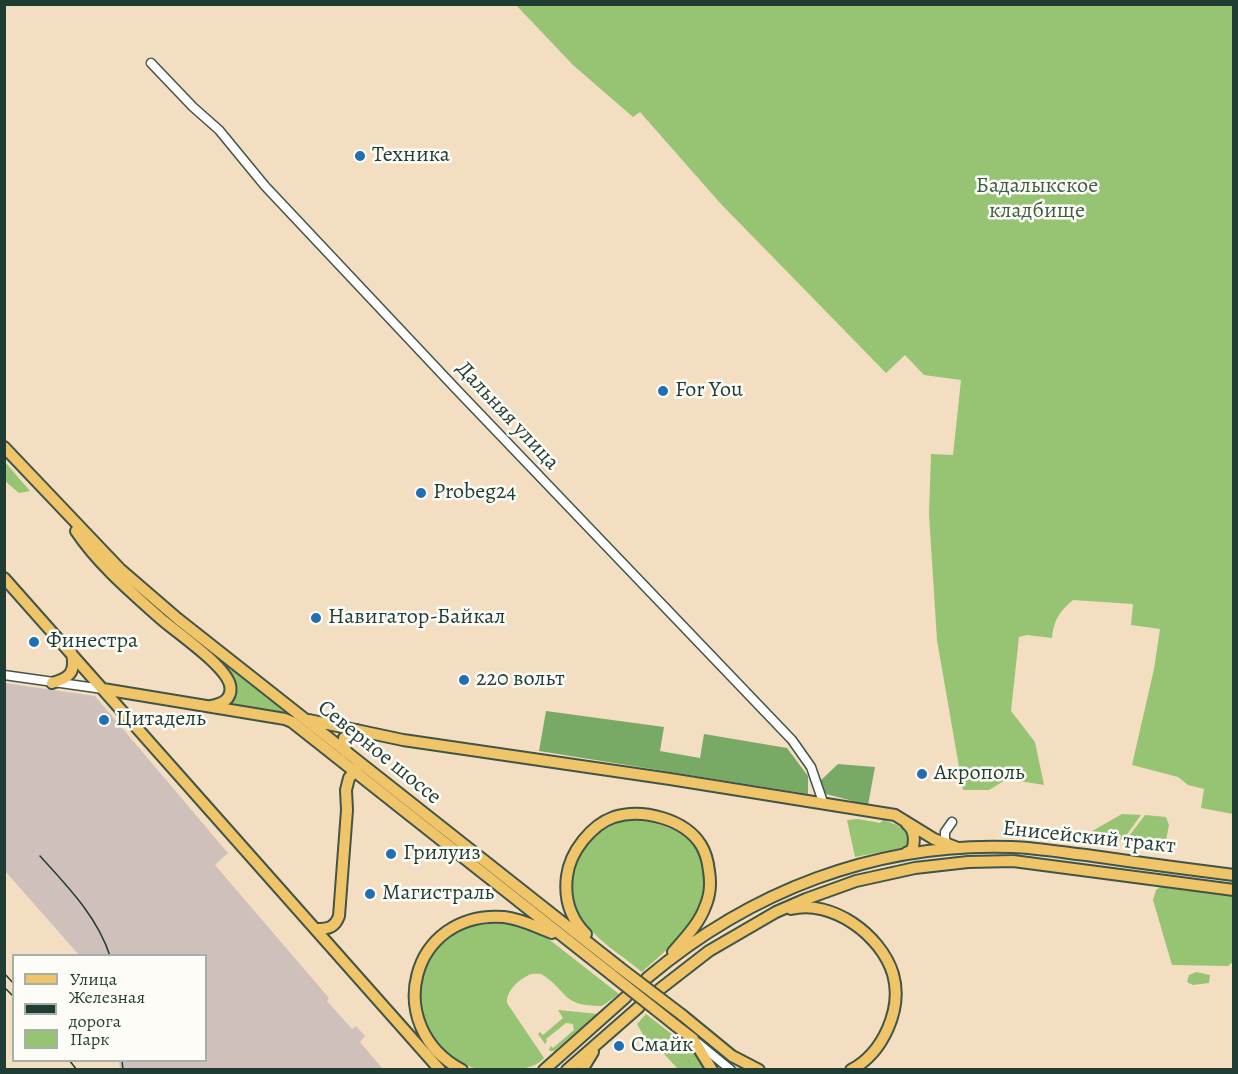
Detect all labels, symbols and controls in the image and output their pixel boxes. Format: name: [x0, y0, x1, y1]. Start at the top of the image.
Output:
place label: Техника: [372, 143, 450, 169]
marker: Техника: [353, 149, 367, 163]
park label: Бадалыкское кладбище: [976, 174, 1098, 226]
street label: Дальняя улица: [450, 356, 564, 476]
place label: For You: [675, 378, 743, 404]
marker: For You: [656, 384, 670, 398]
place label: Probeg24: [433, 480, 516, 506]
marker: Probeg24: [414, 486, 428, 500]
place label: Навигатор-Байкал: [328, 605, 505, 631]
marker: Навигатор-Байкал: [309, 611, 323, 625]
place label: Финестра: [46, 629, 138, 655]
marker: Финестра: [27, 635, 41, 649]
place label: 220 вольт: [476, 667, 565, 693]
marker: 220 вольт: [457, 673, 471, 687]
street label: Северное шоссе: [312, 695, 446, 811]
place label: Цитадель: [116, 707, 206, 733]
marker: Цитадель: [97, 713, 111, 727]
place label: Акрополь: [934, 761, 1025, 787]
marker: Акрополь: [915, 767, 929, 781]
street label: Енисейский тракт: [1001, 816, 1177, 860]
place label: Грилуиз: [403, 841, 481, 867]
marker: Грилуиз: [384, 847, 398, 861]
place label: Магистраль: [382, 881, 494, 907]
marker: Магистраль: [363, 887, 377, 901]
legend: [12, 954, 207, 1062]
text: Улица: [70, 967, 117, 991]
text: Железная дорога: [69, 985, 145, 1033]
text: Парк: [70, 1027, 110, 1051]
place label: Смайк: [631, 1033, 694, 1059]
marker: Смайк: [612, 1039, 626, 1053]

